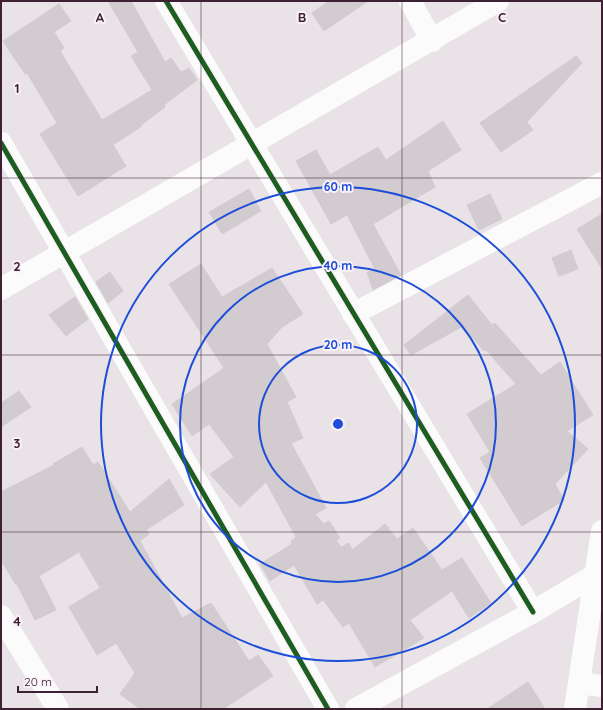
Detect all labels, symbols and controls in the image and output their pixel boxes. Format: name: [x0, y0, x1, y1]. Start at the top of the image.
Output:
text: A: [96, 9, 105, 25]
text: B: [298, 9, 306, 25]
text: C: [498, 9, 506, 25]
text: 1: [14, 80, 20, 96]
text: 60 m: [324, 179, 352, 194]
text: 2: [13, 258, 21, 274]
text: 40 m: [324, 258, 352, 273]
text: 20 m: [324, 337, 352, 352]
centre of rings: [331, 417, 345, 431]
text: 3: [14, 435, 21, 451]
text: 4: [13, 613, 21, 629]
scale bar: [18, 668, 97, 694]
text: 20 m: [24, 674, 52, 689]

